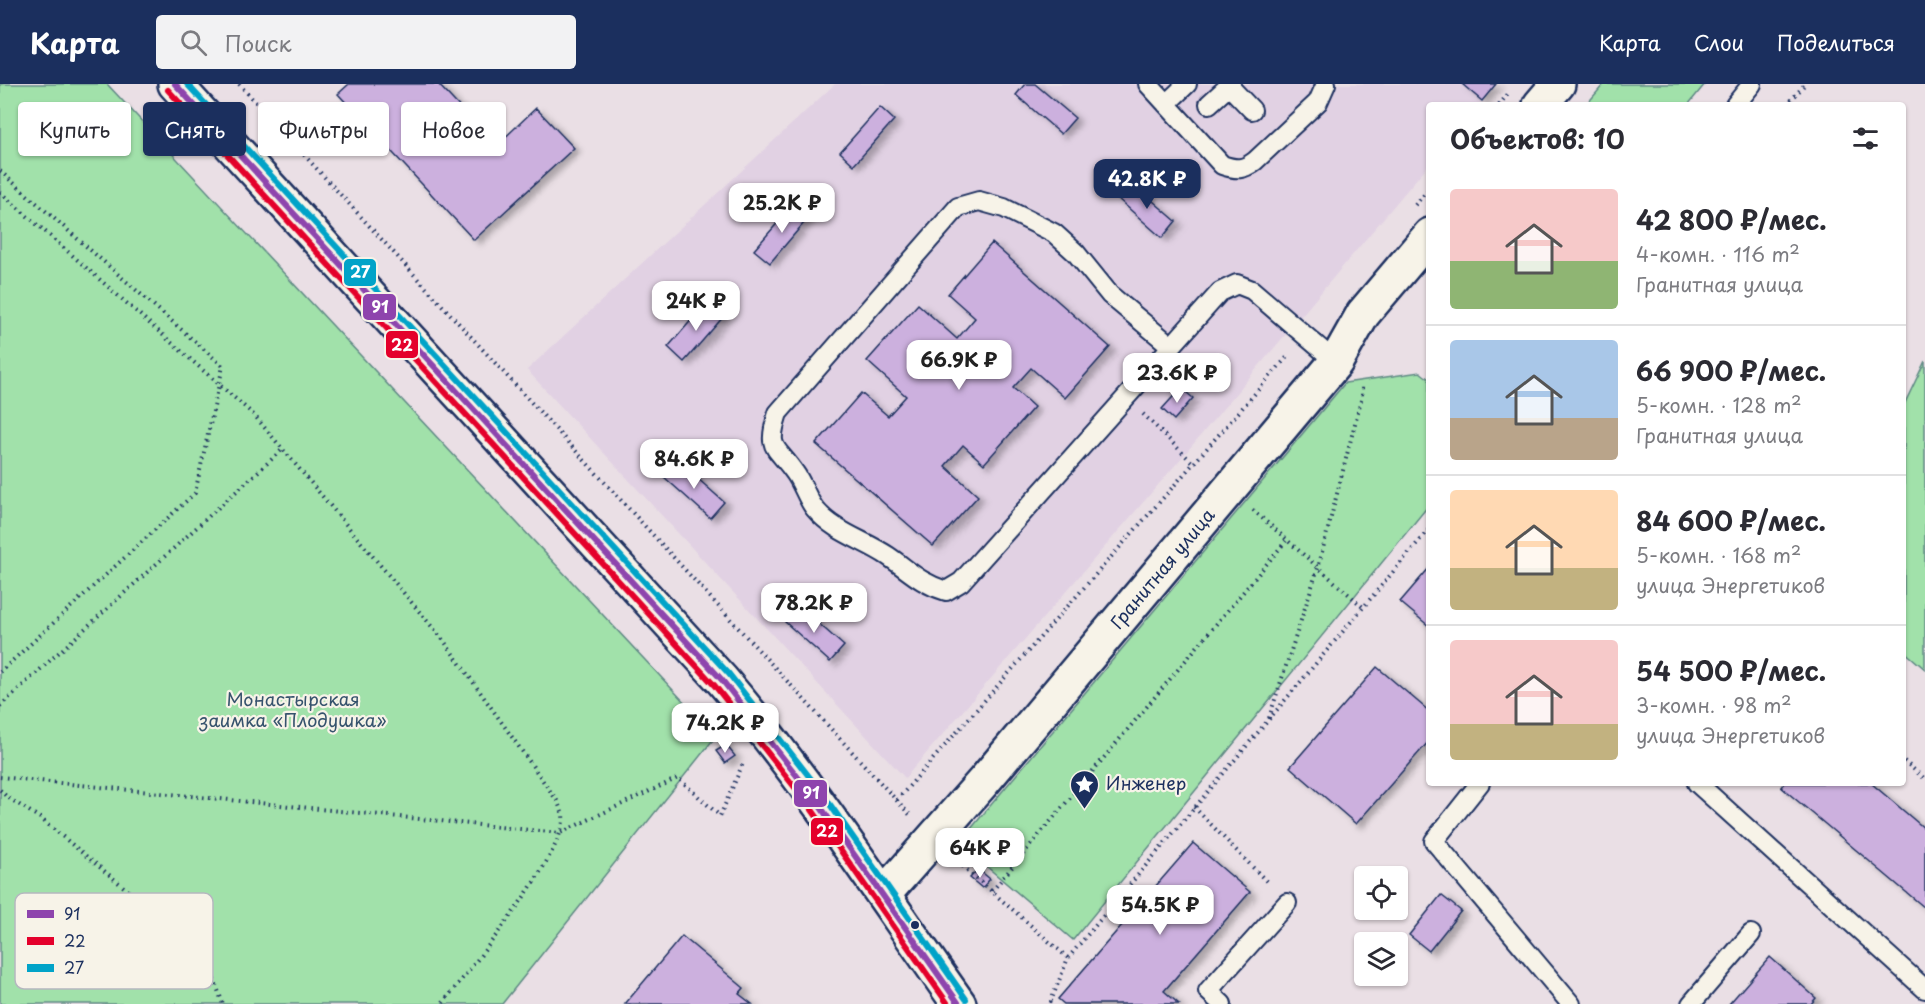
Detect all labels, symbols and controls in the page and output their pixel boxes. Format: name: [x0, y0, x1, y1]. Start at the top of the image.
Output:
search box: [156, 15, 576, 69]
text: Карта: [30, 21, 120, 64]
icon: search: [177, 26, 210, 59]
text: Поиск: [225, 26, 292, 59]
text: Карта: [1599, 26, 1661, 58]
text: Слои: [1694, 26, 1744, 58]
text: Поделиться: [1777, 26, 1895, 58]
chip: Купить: [18, 102, 131, 156]
chip: Снять: [143, 102, 246, 156]
chip: Фильтры: [258, 102, 389, 156]
chip: Новое: [401, 102, 506, 156]
text: Объектов: 10: [1450, 119, 1625, 158]
icon: filters: [1849, 122, 1882, 155]
pin: 42.8K ₽: [1092, 159, 1202, 210]
text: 42.8K ₽: [1108, 163, 1186, 193]
pin: 25.2K ₽: [727, 183, 837, 234]
text: 25.2K ₽: [743, 187, 821, 217]
text: 42 800 ₽/мес.: [1636, 200, 1827, 239]
icon: home: [1498, 213, 1570, 285]
text: 4-комн. · 116 m²: [1636, 239, 1800, 269]
line badge: 27: [343, 258, 377, 287]
text: 27: [350, 259, 371, 283]
text: Гранитная улица: [1636, 269, 1803, 299]
pin: 24K ₽: [654, 281, 738, 332]
text: 24K ₽: [666, 285, 726, 315]
line badge: 91: [362, 293, 397, 321]
text: 91: [371, 294, 389, 318]
line badge: 22: [385, 330, 419, 359]
text: 22: [391, 332, 413, 356]
pin: 66.9K ₽: [904, 340, 1014, 391]
text: 66.9K ₽: [921, 344, 997, 374]
text: 66 900 ₽/мес.: [1636, 351, 1826, 390]
pin: 23.6K ₽: [1122, 353, 1232, 404]
text: 23.6K ₽: [1137, 357, 1217, 387]
icon: home: [1498, 364, 1570, 436]
text: 5-комн. · 128 m²: [1636, 390, 1802, 420]
text: Гранитная улица: [1636, 420, 1803, 450]
pin: 84.6K ₽: [639, 439, 749, 490]
text: 84.6K ₽: [654, 443, 734, 473]
street label: Гранитная улица: [1103, 501, 1221, 634]
text: 84 600 ₽/мес.: [1636, 501, 1826, 540]
icon: home: [1498, 514, 1570, 586]
text: 5-комн. · 168 m²: [1636, 540, 1801, 570]
text: улица Энергетиков: [1636, 570, 1825, 600]
pin: 78.2K ₽: [759, 583, 869, 634]
text: 78.2K ₽: [775, 587, 853, 617]
text: 54 500 ₽/мес.: [1636, 651, 1826, 690]
icon: home: [1498, 664, 1570, 736]
park label: Монастырская заимка «Плодушка»: [199, 685, 386, 733]
text: 3-комн. · 98 m²: [1636, 690, 1792, 720]
pin: 74.2K ₽: [670, 703, 780, 754]
text: 74.2K ₽: [686, 707, 764, 737]
text: улица Энергетиков: [1636, 720, 1825, 750]
place icon: Инженер: [1069, 768, 1101, 810]
place label: Инженер: [1106, 769, 1186, 796]
line badge: 91: [793, 779, 828, 808]
text: 91: [802, 780, 820, 804]
line badge: 22: [810, 817, 844, 846]
text: 22: [816, 818, 838, 842]
pin: 64K ₽: [938, 828, 1022, 879]
text: 64K ₽: [949, 832, 1011, 862]
map controls: [1354, 866, 1408, 986]
button: locate: [1354, 866, 1408, 920]
pin: 54.5K ₽: [1105, 885, 1215, 936]
text: 54.5K ₽: [1121, 889, 1199, 919]
legend: [15, 893, 213, 989]
text: 91: [64, 901, 81, 925]
unlabelled marker: [909, 919, 921, 931]
text: 22: [64, 928, 86, 952]
button: layers: [1354, 932, 1408, 986]
text: 27: [64, 955, 84, 979]

